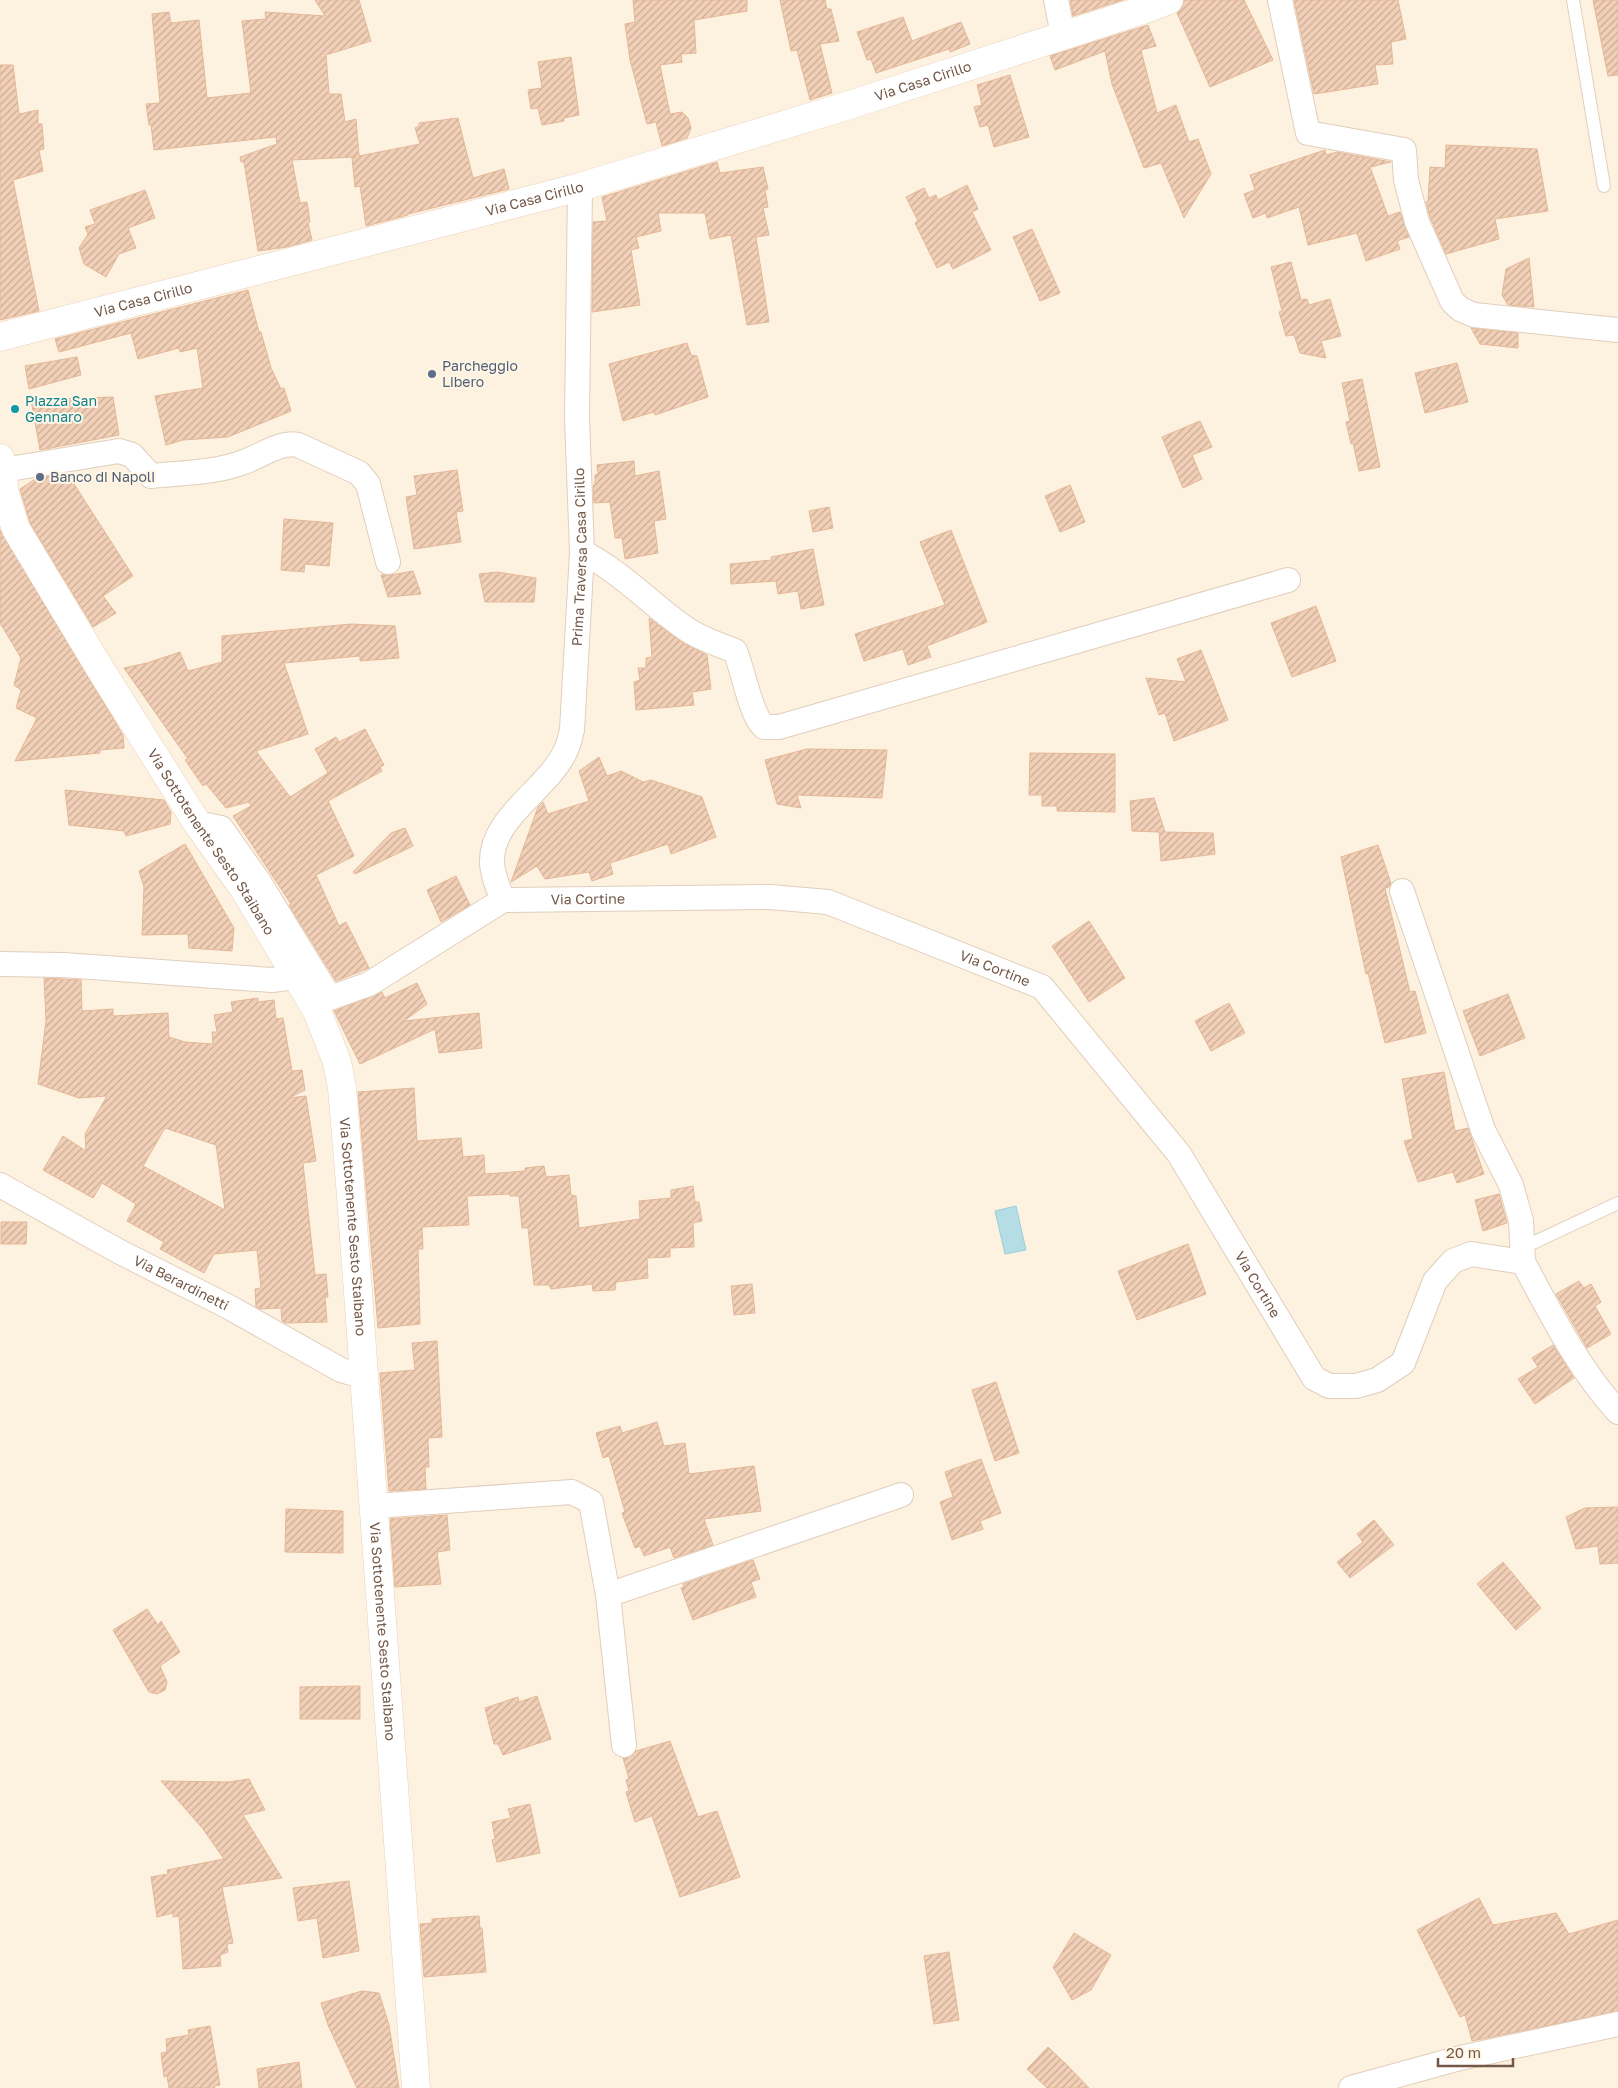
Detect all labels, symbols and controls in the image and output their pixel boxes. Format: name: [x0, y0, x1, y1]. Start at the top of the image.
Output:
street label: Via Casa Cirillo: [872, 57, 973, 104]
street label: Via Casa Cirillo: [483, 177, 585, 219]
street label: Via Casa Cirillo: [92, 279, 194, 320]
place label: Parcheggio Libero: [442, 357, 518, 390]
marker: Parcheggio Libero: [426, 368, 438, 380]
place label: Piazza San Gennaro: [25, 392, 97, 425]
marker: Piazza San Gennaro: [9, 403, 21, 415]
street label: Prima Traversa Casa Cirillo: [568, 467, 590, 647]
place label: Banco di Napoli: [50, 468, 155, 485]
marker: Banco di Napoli: [34, 471, 46, 483]
street label: Via Sottotenente Sesto Staibano: [144, 745, 278, 938]
street label: Via Cortine: [551, 890, 625, 907]
street label: Via Cortine: [957, 946, 1033, 989]
street label: Via Sottotenente Sesto Staibano: [336, 1117, 370, 1336]
street label: Via Cortine: [1232, 1248, 1285, 1320]
street label: Via Berardinetti: [131, 1251, 232, 1314]
street label: Via Sottotenente Sesto Staibano: [367, 1522, 400, 1741]
scale bar: [1438, 2036, 1513, 2068]
text: 20 m: [1446, 2043, 1481, 2061]

